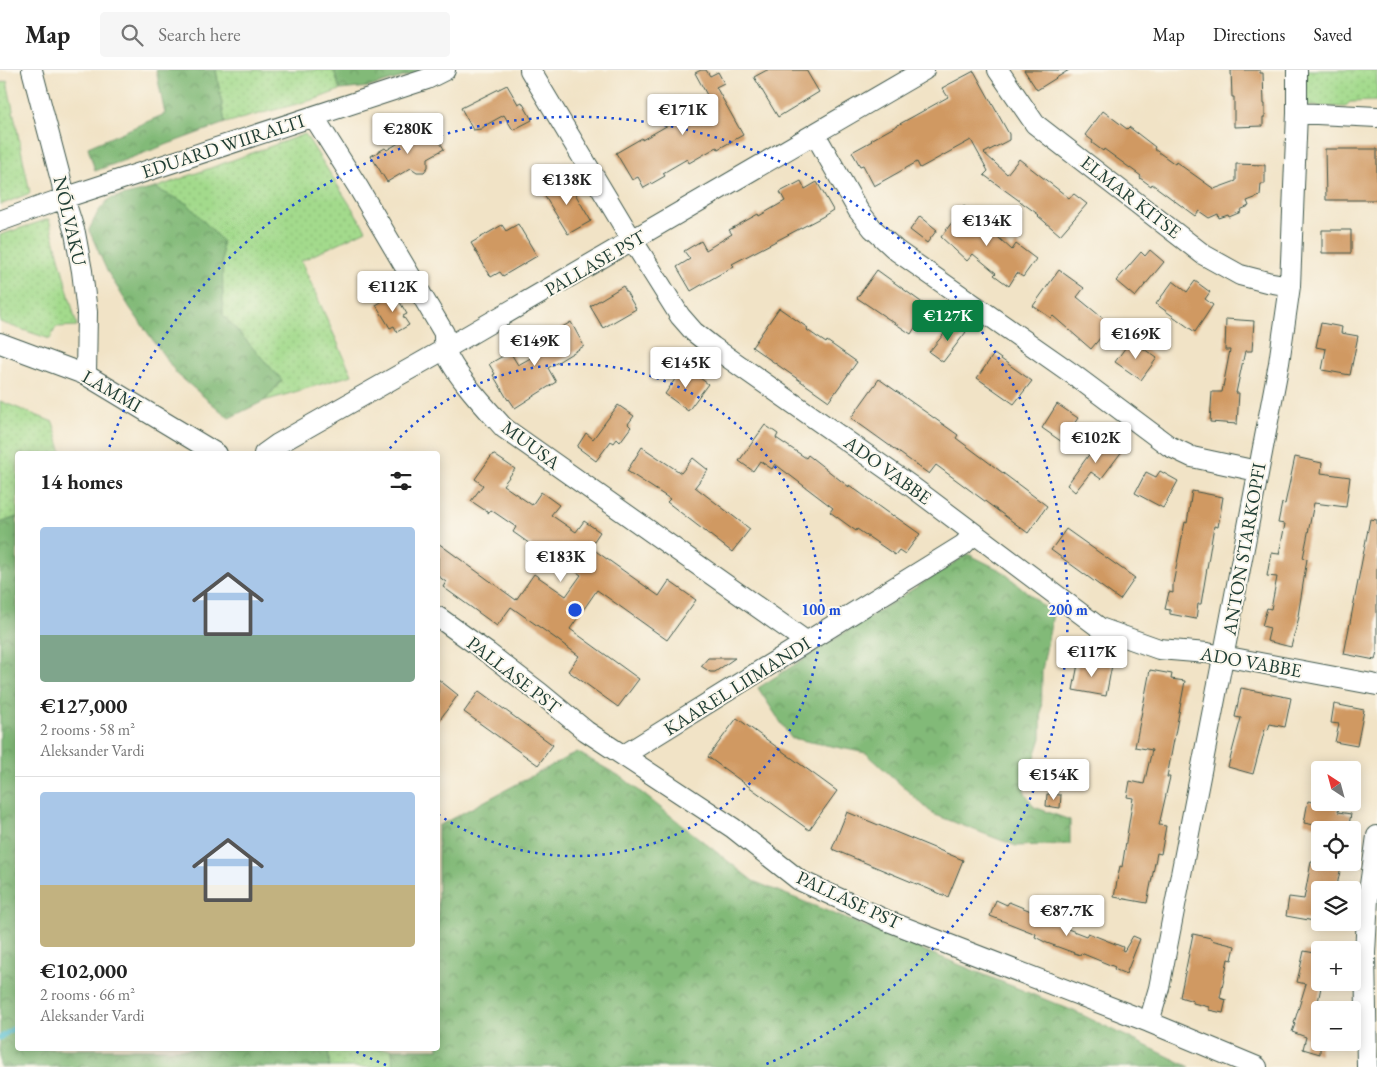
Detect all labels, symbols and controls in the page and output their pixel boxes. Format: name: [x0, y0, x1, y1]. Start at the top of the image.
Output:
search box: [100, 12, 450, 57]
text: Map: [25, 19, 70, 50]
icon: search: [118, 21, 146, 49]
text: Search here: [158, 22, 241, 47]
text: Map: [1153, 23, 1185, 46]
text: Directions: [1213, 23, 1285, 46]
text: Saved: [1313, 23, 1352, 46]
pin: €171K: [648, 93, 718, 136]
text: €171K: [658, 99, 708, 120]
street label: EDUARD WIIRALTI: [138, 108, 308, 184]
pin: €280K: [373, 112, 443, 155]
text: €280K: [383, 118, 433, 139]
street label: ELMAR KITSE: [1076, 150, 1187, 244]
pin: €138K: [532, 164, 602, 206]
text: €138K: [542, 169, 592, 190]
street label: NÕLVAKU: [48, 174, 92, 268]
pin: €134K: [952, 204, 1022, 247]
text: €134K: [962, 210, 1012, 231]
street label: PALLASE PST: [540, 224, 650, 302]
pin: €112K: [358, 270, 428, 313]
text: €112K: [368, 276, 418, 297]
pin: €127K: [913, 300, 983, 342]
text: €127K: [923, 305, 973, 326]
pin: €169K: [1101, 318, 1171, 360]
text: €169K: [1111, 323, 1161, 344]
pin: €149K: [500, 324, 570, 367]
text: €149K: [510, 330, 560, 351]
pin: €145K: [651, 346, 721, 389]
text: €145K: [661, 352, 711, 373]
street label: LAMMI: [78, 364, 147, 418]
street label: MUUSA: [497, 415, 566, 476]
pin: €102K: [1061, 422, 1131, 464]
text: €102K: [1071, 427, 1121, 448]
street label: ADO VABBE: [838, 429, 937, 510]
street label: ANTON STARKOPFI: [1216, 460, 1272, 638]
icon: filters: [387, 467, 415, 495]
text: 14 homes: [40, 468, 123, 495]
pin: €183K: [526, 540, 596, 583]
text: €183K: [536, 546, 586, 567]
icon: home: [183, 559, 273, 649]
text: 100 m: [801, 600, 841, 619]
text: 200 m: [1048, 600, 1088, 619]
centre of rings: [566, 601, 584, 619]
street label: PALLASE PST: [462, 630, 566, 720]
street label: KAAREL LIIMANDI: [659, 630, 816, 741]
pin: €117K: [1057, 636, 1127, 678]
text: €117K: [1067, 641, 1117, 662]
street label: ADO VABBE: [1197, 641, 1304, 683]
text: €127,000: [40, 692, 127, 719]
text: 2 rooms · 58 m²: [40, 719, 135, 740]
text: Aleksander Vardi: [40, 740, 144, 761]
pin: €154K: [1019, 758, 1089, 801]
north arrow: [1311, 761, 1361, 811]
map controls: [1311, 761, 1361, 1051]
text: €154K: [1029, 764, 1079, 785]
button: locate: [1311, 821, 1361, 871]
icon: home: [183, 825, 273, 915]
street label: PALLASE PST: [793, 865, 906, 935]
button: layers: [1311, 881, 1361, 931]
pin: €87.7K: [1026, 894, 1108, 937]
text: €87.7K: [1040, 900, 1094, 921]
button: +: [1311, 941, 1361, 991]
text: €102,000: [40, 957, 127, 984]
text: 2 rooms · 66 m²: [40, 984, 135, 1005]
button: −: [1311, 1001, 1361, 1051]
text: Aleksander Vardi: [40, 1005, 144, 1026]

